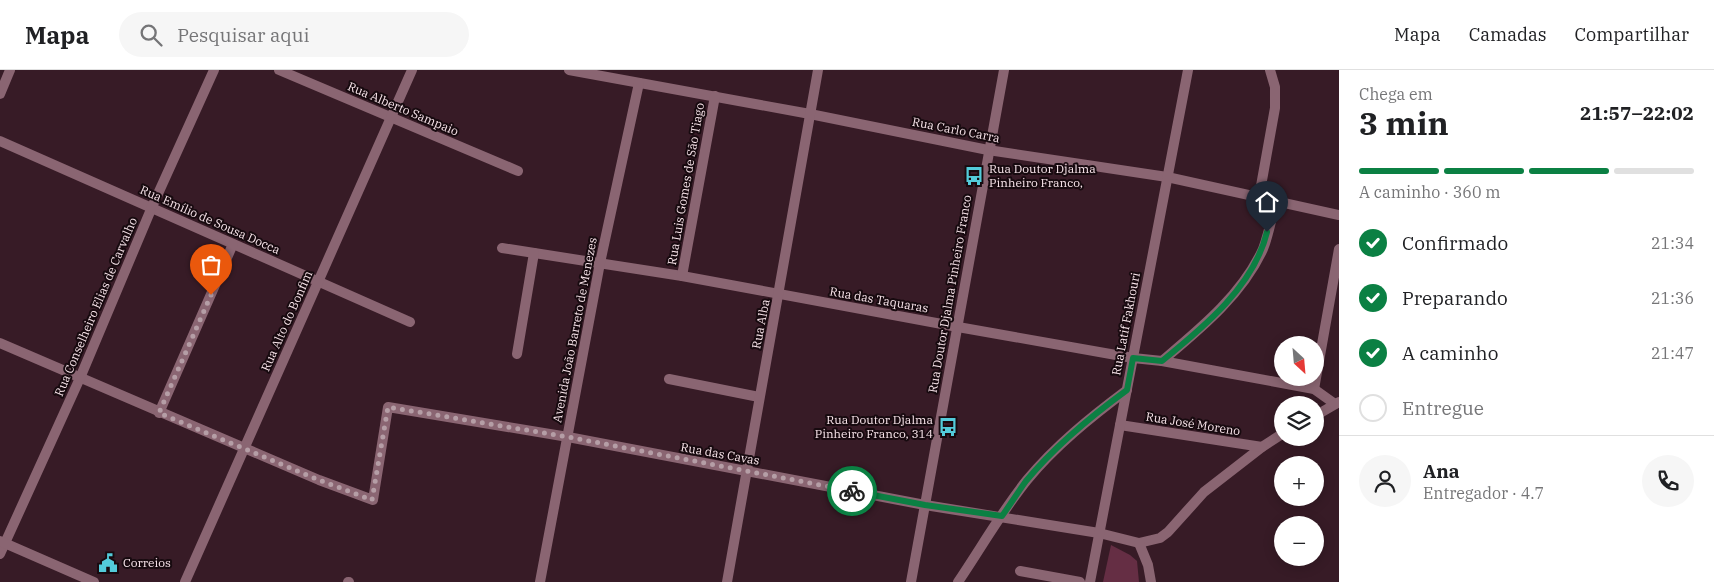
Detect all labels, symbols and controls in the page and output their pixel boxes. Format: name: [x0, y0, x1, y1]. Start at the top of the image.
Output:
search box: [119, 12, 469, 57]
text: Mapa: [25, 19, 89, 51]
icon: search: [137, 21, 165, 49]
text: Pesquisar aqui: [177, 23, 309, 47]
text: Mapa: [1394, 23, 1441, 46]
text: Camadas: [1469, 23, 1547, 46]
text: Compartilhar: [1575, 23, 1689, 46]
street label: Rua Alberto Sampaio: [345, 78, 461, 139]
text: Chega em: [1359, 84, 1433, 104]
street label: Rua Luis Gomes de São Tiago: [664, 101, 707, 266]
text: 21:57–22:02: [1580, 101, 1694, 125]
text: 3 min: [1359, 102, 1449, 144]
street label: Rua Carlo Carra: [911, 114, 1002, 145]
place label: Rua Doutor Djalma Pinheiro Franco,: [989, 161, 1096, 190]
bus stop icon: Rua Doutor Djalma Pinheiro Franco,: [963, 165, 985, 187]
pin: [1246, 181, 1288, 232]
street label: Rua Emílio de Sousa Docca: [138, 182, 283, 257]
text: A caminho · 360 m: [1359, 182, 1501, 202]
icon: home: [1253, 188, 1281, 216]
street label: Rua Doutor Djalma Pinheiro Franco: [925, 194, 974, 394]
street label: Rua Conselheiro Elias de Carvalho: [51, 215, 140, 398]
icon: check: [1359, 229, 1387, 257]
text: Confirmado: [1402, 231, 1508, 255]
text: 21:34: [1651, 233, 1694, 253]
street label: Avenida João Barreto de Menezes: [549, 236, 600, 424]
pin: [190, 244, 232, 295]
icon: bag: [197, 251, 225, 279]
street label: Rua Alto do Bonfim: [258, 268, 316, 373]
street label: Rua Latif Fakhouri: [1108, 271, 1143, 377]
street label: Rua das Taquaras: [829, 283, 930, 316]
icon: check: [1359, 284, 1387, 312]
text: Preparando: [1402, 286, 1508, 310]
text: 21:36: [1651, 288, 1694, 308]
street label: Rua Alba: [748, 297, 773, 350]
north arrow: [1274, 336, 1324, 386]
map controls: [1274, 336, 1324, 566]
icon: check: [1359, 339, 1387, 367]
text: A caminho: [1402, 341, 1498, 365]
text: 21:47: [1651, 343, 1694, 363]
button: layers: [1274, 396, 1324, 446]
text: Entregue: [1402, 396, 1484, 420]
street label: Rua José Moreno: [1145, 409, 1242, 438]
place label: Rua Doutor Djalma Pinheiro Franco, 314: [815, 412, 933, 441]
bus stop icon: Rua Doutor Djalma Pinheiro Franco, 314: [937, 416, 959, 438]
street label: Rua das Cavas: [679, 439, 761, 468]
button: person: [1359, 455, 1411, 507]
button: phone: [1642, 455, 1694, 507]
button: +: [1274, 456, 1324, 506]
text: Ana: [1423, 459, 1460, 483]
courier: [827, 466, 877, 516]
icon: bike: [838, 477, 866, 505]
text: Entregador · 4.7: [1423, 483, 1544, 503]
button: −: [1274, 516, 1324, 566]
public building icon: Correios: [97, 552, 119, 574]
place label: Correios: [123, 555, 171, 570]

